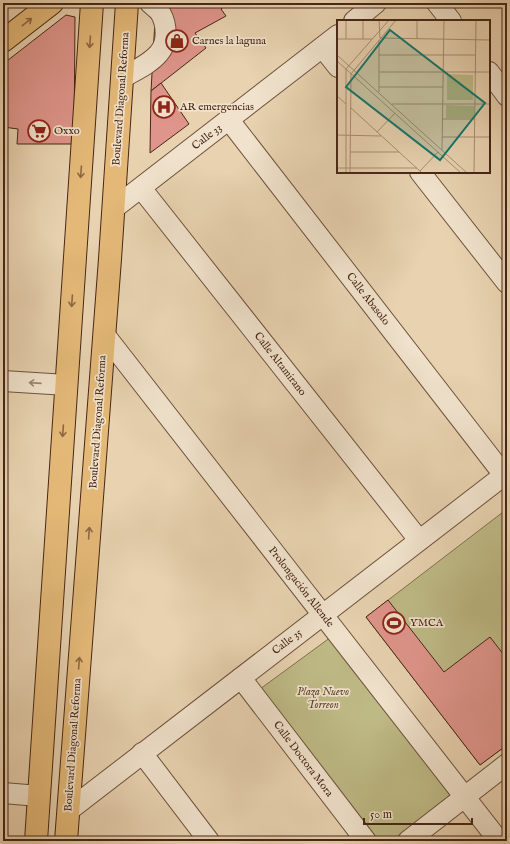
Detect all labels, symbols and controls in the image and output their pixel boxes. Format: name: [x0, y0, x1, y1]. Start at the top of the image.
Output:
one-way arrow: [22, 18, 33, 26]
inset map: [337, 20, 490, 173]
shop icon: Carnes la laguna: [164, 28, 190, 54]
street label: Boulevard Diagonal Reforma: [109, 32, 133, 166]
place label: Carnes la laguna: [192, 34, 266, 48]
one-way arrow: [86, 35, 93, 48]
hospital icon: AR emergencias: [151, 94, 177, 120]
place label: AR emergencias: [179, 100, 254, 114]
supermarket icon: Oxxo: [26, 118, 52, 144]
street label: Calle 33: [189, 121, 225, 153]
place label: Oxxo: [54, 124, 80, 138]
one-way arrow: [77, 165, 84, 178]
street label: Calle Abasolo: [343, 270, 393, 328]
one-way arrow: [69, 294, 76, 307]
street label: Calle Altamirano: [251, 329, 309, 399]
street label: Boulevard Diagonal Reforma: [86, 355, 110, 489]
one-way arrow: [29, 380, 42, 387]
one-way arrow: [60, 424, 67, 437]
one-way arrow: [86, 527, 93, 540]
street label: Prolongación Allende: [265, 544, 337, 630]
sports icon: YMCA: [381, 610, 407, 636]
place label: YMCA: [410, 616, 444, 630]
street label: Calle 35: [269, 626, 305, 658]
one-way arrow: [76, 656, 83, 669]
street label: Boulevard Diagonal Reforma: [61, 678, 85, 812]
park label: Plaza Nuevo Torreon: [297, 685, 349, 712]
street label: Calle Doctora Mora: [270, 718, 336, 800]
scale bar: [364, 800, 472, 826]
text: 50 m: [370, 807, 392, 822]

